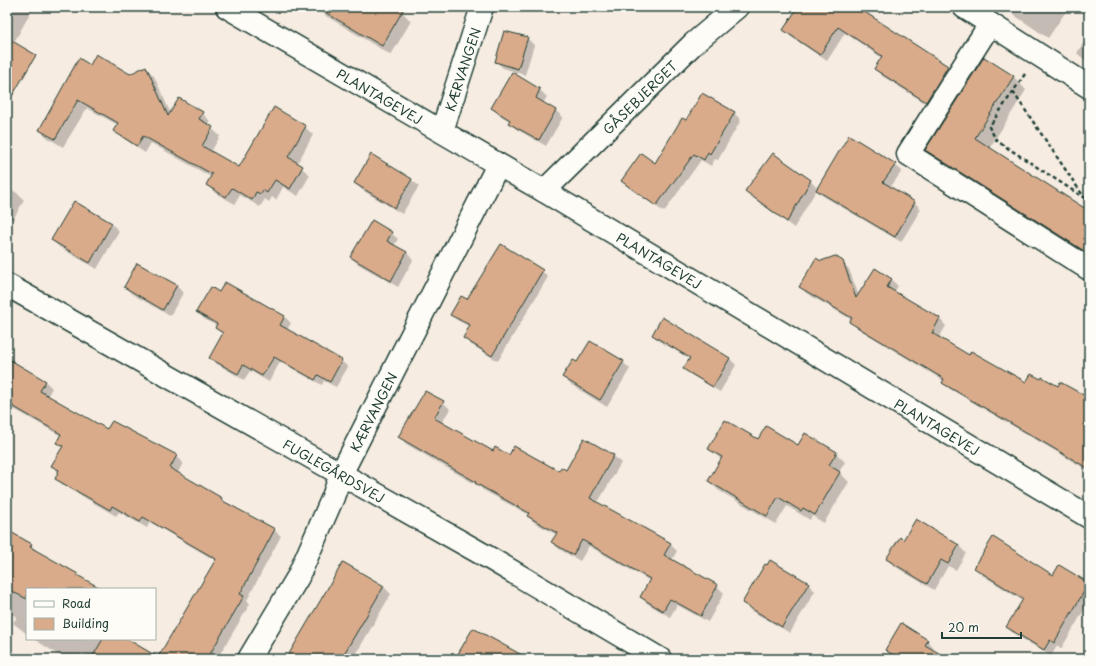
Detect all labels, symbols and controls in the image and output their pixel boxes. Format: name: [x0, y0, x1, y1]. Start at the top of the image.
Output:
street label: KÆRVANGEN: [440, 25, 484, 113]
street label: GÅSEBJERGET: [598, 56, 681, 138]
street label: PLANTAGEVEJ: [334, 63, 427, 128]
street label: PLANTAGEVEJ: [613, 227, 706, 293]
street label: KÆRVANGEN: [344, 369, 401, 455]
street label: PLANTAGEVEJ: [891, 393, 984, 459]
street label: FUGLEGÅRDSVEJ: [280, 434, 389, 507]
legend: [26, 588, 156, 640]
text: Road: [62, 594, 91, 612]
text: Building: [62, 614, 109, 632]
scale bar: [942, 614, 1021, 640]
text: 20 m: [948, 618, 979, 636]

